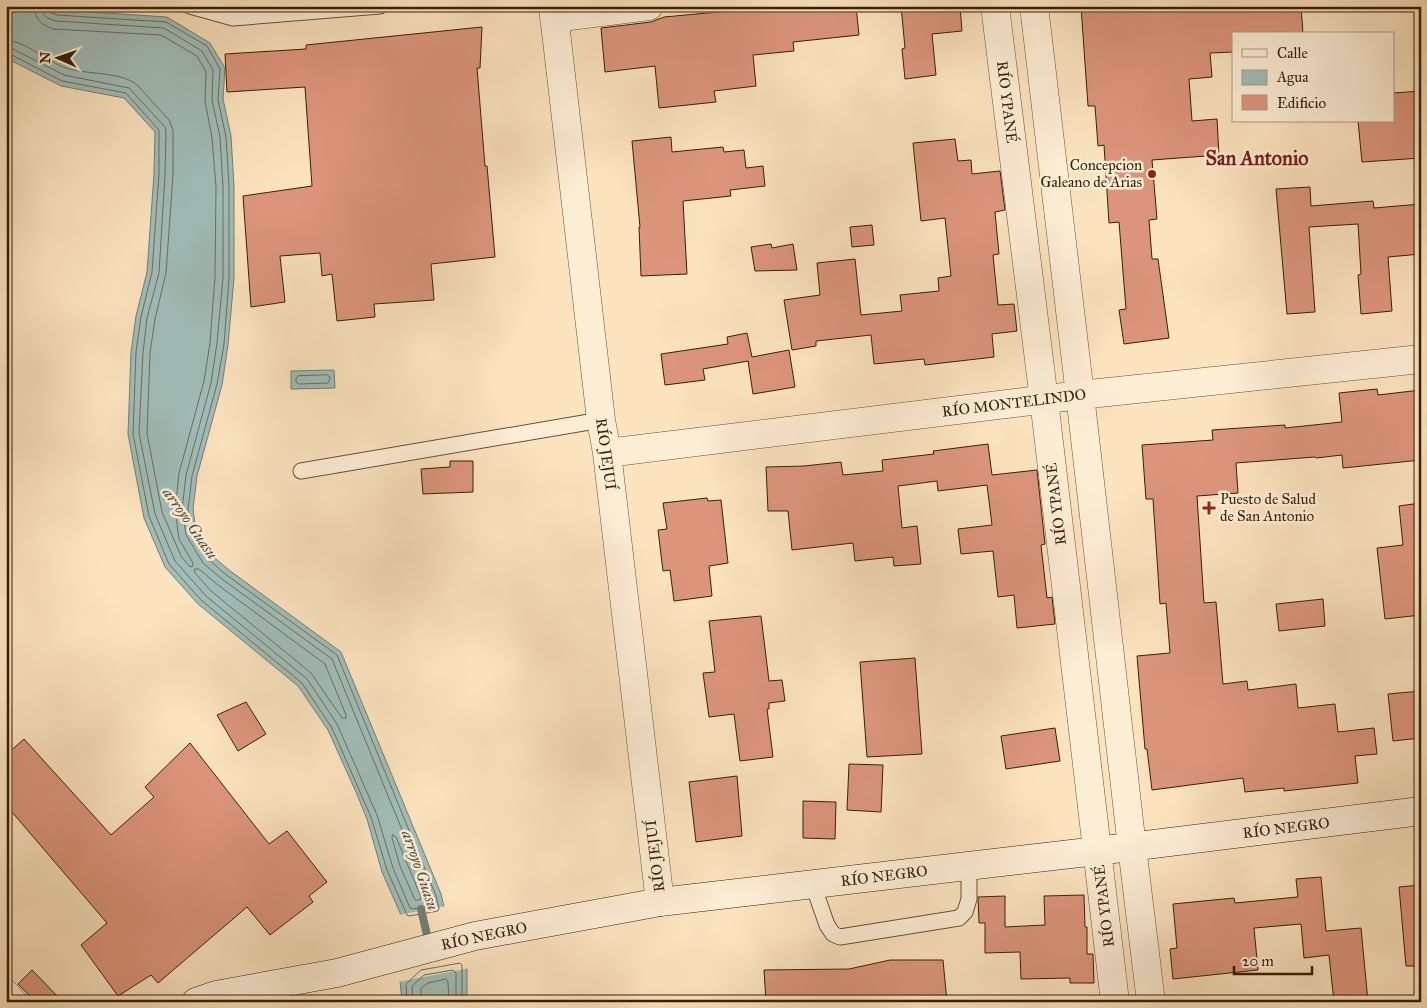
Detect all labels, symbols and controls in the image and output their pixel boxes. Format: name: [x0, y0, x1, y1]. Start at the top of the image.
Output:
north arrow: [32, 32, 82, 82]
legend: [1232, 32, 1394, 122]
text: Calle: [1277, 44, 1308, 62]
text: N: [37, 51, 54, 64]
street label: RÍO YPANÉ: [993, 60, 1022, 145]
text: Agua: [1276, 68, 1309, 86]
text: Edificio: [1277, 94, 1326, 112]
district label: San Antonio: [1205, 146, 1309, 170]
place label: Concepcion Galeano de Arias: [1040, 156, 1142, 191]
marker: Concepcion Galeano de Arias: [1146, 168, 1158, 180]
street label: RÍO MONTELINDO: [941, 384, 1087, 421]
street label: RÍO JEJUÍ: [591, 417, 621, 492]
street label: RÍO YPANÉ: [1041, 461, 1070, 546]
water label: arroyo Guasu: [159, 483, 222, 563]
place label: Puesto de Salud de San Antonio: [1220, 490, 1316, 525]
marker: Puesto de Salud de San Antonio: [1202, 501, 1216, 515]
street label: RÍO NEGRO: [1241, 813, 1331, 842]
street label: RÍO JEJUÍ: [641, 818, 669, 893]
water label: arroyo Guasu: [398, 827, 443, 912]
street label: RÍO NEGRO: [839, 861, 929, 890]
street label: RÍO YPANÉ: [1089, 863, 1118, 948]
street label: RÍO NEGRO: [439, 917, 529, 954]
scale bar: [1234, 943, 1312, 975]
text: 20 m: [1242, 952, 1274, 970]

